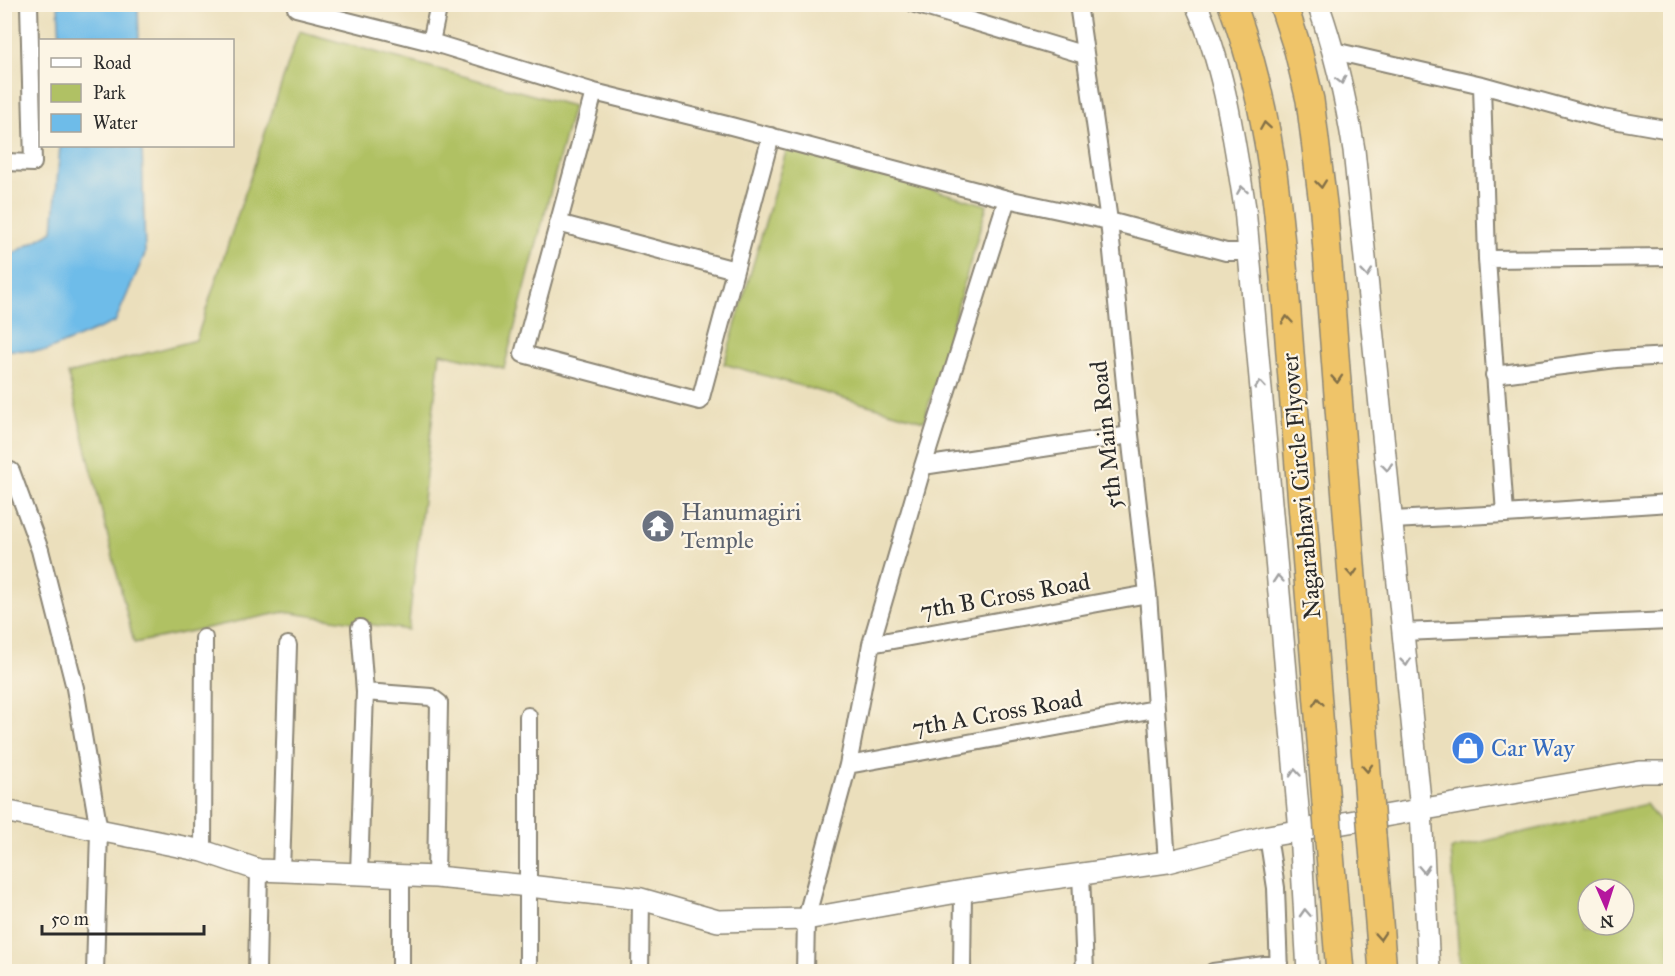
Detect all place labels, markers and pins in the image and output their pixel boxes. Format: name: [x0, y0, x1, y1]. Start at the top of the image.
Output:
place label: Hanumagiri Temple: [681, 497, 802, 555]
temple icon: Hanumagiri Temple: [640, 508, 676, 544]
shop icon: Car Way: [1450, 730, 1486, 766]
place label: Car Way: [1491, 733, 1575, 763]

